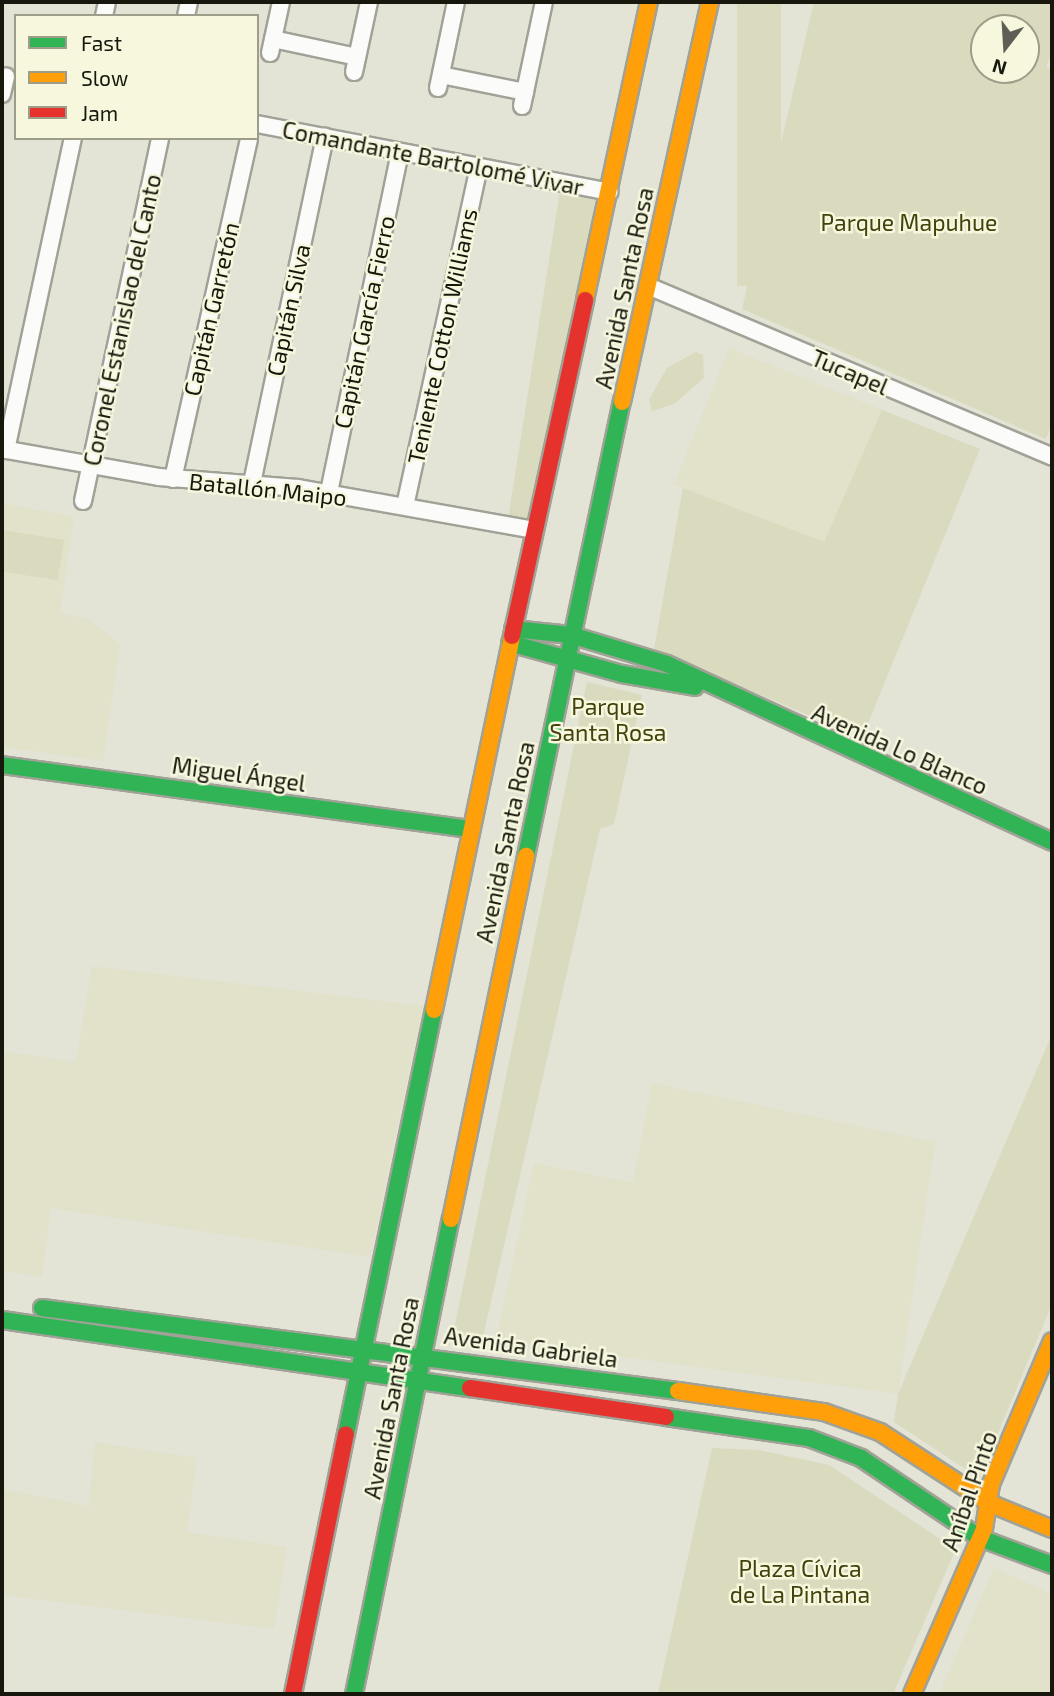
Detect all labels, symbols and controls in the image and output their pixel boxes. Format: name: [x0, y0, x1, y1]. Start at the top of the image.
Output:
legend: [14, 14, 259, 140]
north arrow: [970, 14, 1040, 84]
text: Fast: [81, 30, 122, 55]
text: N: [989, 55, 1009, 81]
text: Slow: [81, 65, 128, 90]
text: Jam: [81, 100, 118, 125]
street label: Comandante Bartolomé Vivar: [280, 115, 586, 201]
street label: Coronel Estanislao del Canto: [77, 171, 167, 469]
street label: Avenida Santa Rosa: [589, 185, 659, 391]
street label: Teniente Cotton Williams: [401, 206, 483, 466]
park label: Parque Mapuhue: [821, 208, 997, 236]
street label: Capitán García Fierro: [328, 213, 400, 431]
street label: Capitán Garretón: [178, 219, 244, 399]
street label: Capitán Silva: [261, 241, 315, 379]
street label: Tucapel: [807, 344, 893, 400]
street label: Batallón Maipo: [188, 467, 348, 511]
park label: Parque Santa Rosa: [550, 692, 666, 746]
street label: Avenida Lo Blanco: [808, 698, 992, 800]
street label: Avenida Santa Rosa: [470, 739, 540, 945]
street label: Miguel Ángel: [170, 751, 308, 797]
street label: Avenida Santa Rosa: [358, 1295, 424, 1501]
street label: Avenida Gabriela: [442, 1321, 620, 1373]
street label: Aníbal Pinto: [936, 1427, 1002, 1555]
park label: Plaza Cívica de La Pintana: [730, 1554, 870, 1608]

